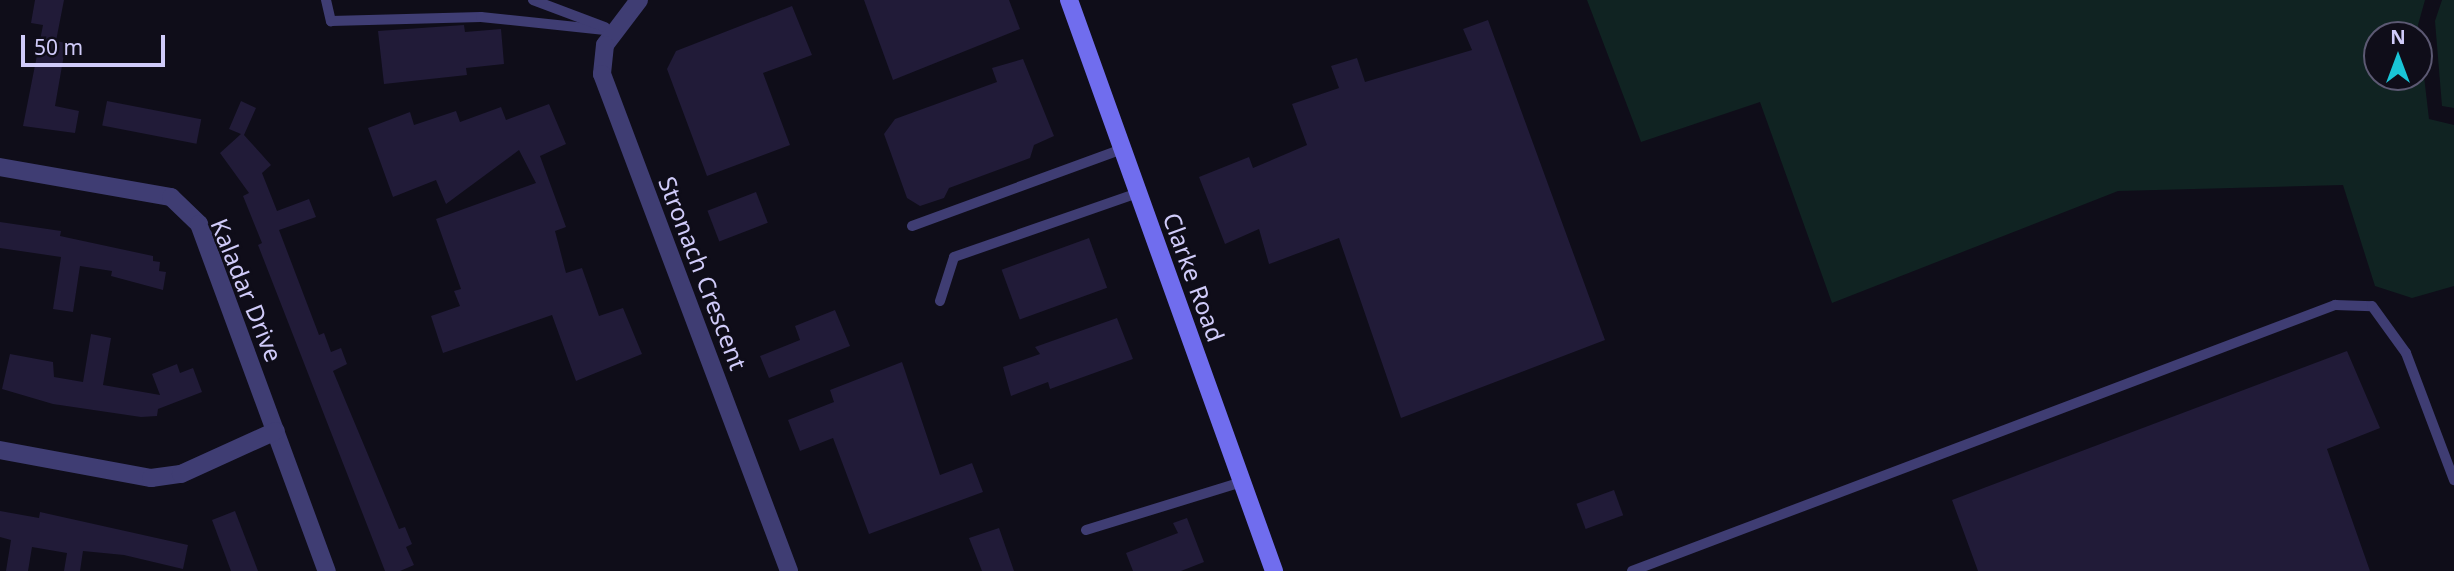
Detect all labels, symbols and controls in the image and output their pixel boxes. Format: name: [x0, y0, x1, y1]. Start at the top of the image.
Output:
scale bar: [24, 21, 168, 65]
north arrow: [2363, 21, 2433, 91]
text: N: [2390, 24, 2406, 50]
text: 50 m: [34, 33, 83, 61]
street label: Stronach Crescent: [653, 172, 753, 374]
street label: Clarke Road: [1157, 209, 1231, 345]
street label: Kaladar Drive: [205, 214, 289, 366]

